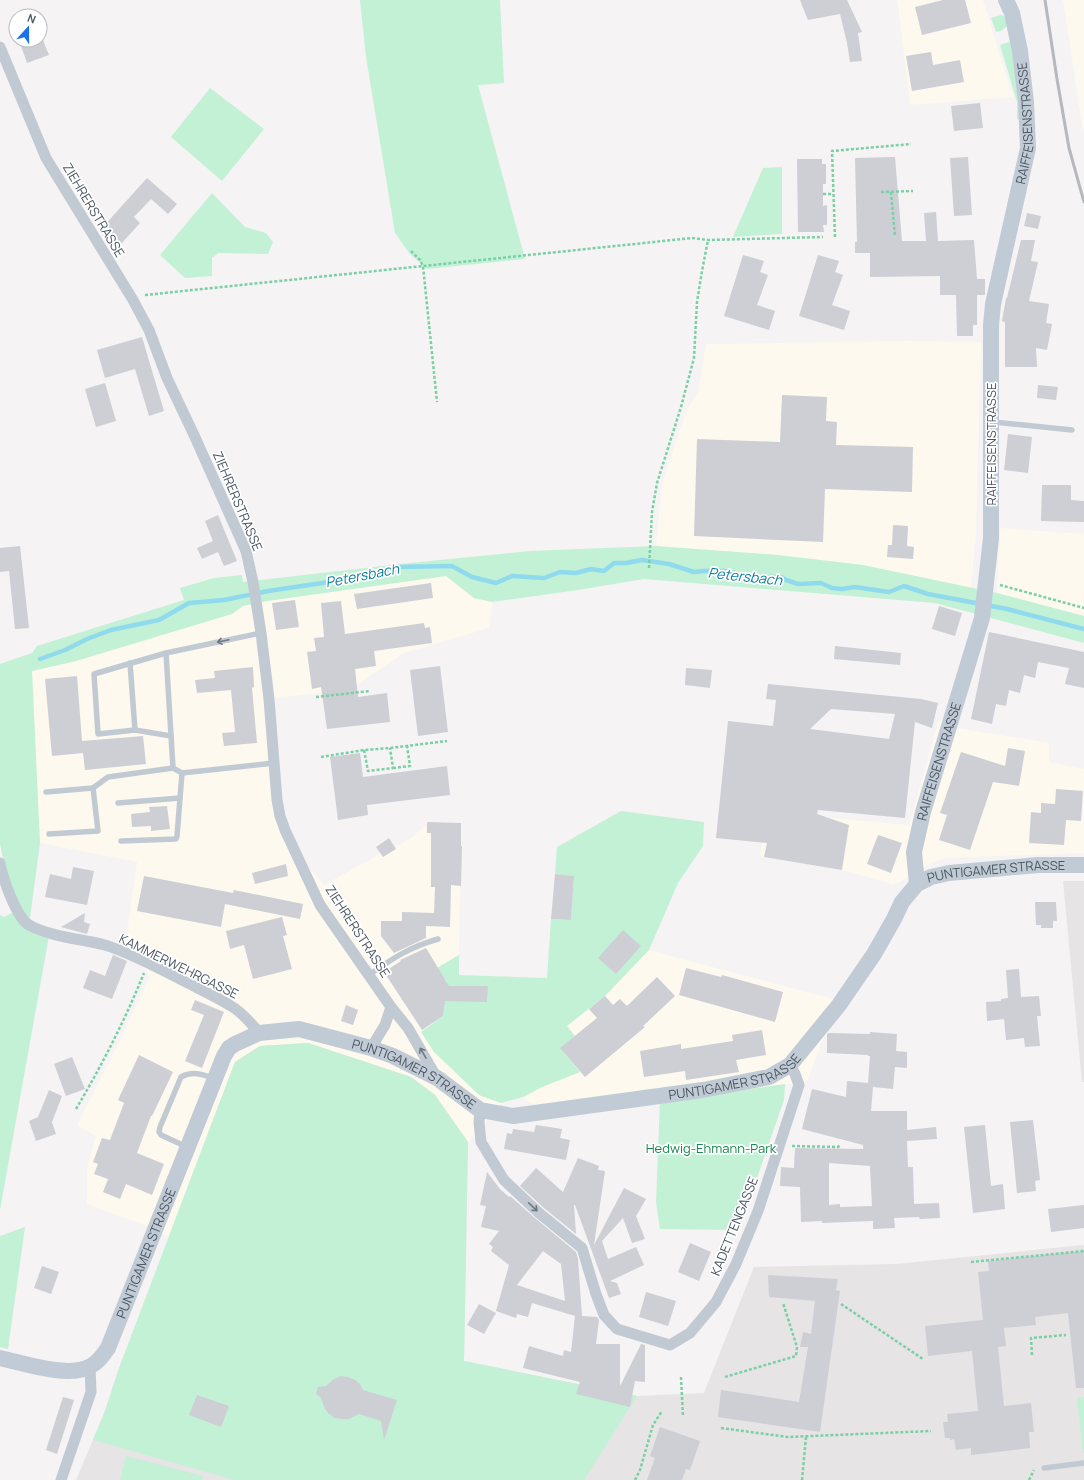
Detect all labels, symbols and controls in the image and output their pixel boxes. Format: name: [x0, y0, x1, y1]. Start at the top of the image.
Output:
north arrow: [8, 8, 48, 48]
text: N: [25, 10, 38, 27]
street label: RAIFFEISENSTRASSE: [1011, 61, 1037, 186]
street label: ZIEHRERSTRASSE: [59, 160, 129, 260]
street label: RAIFFEISENSTRASSE: [982, 383, 1000, 505]
street label: ZIEHRERSTRASSE: [209, 448, 267, 554]
water label: Petersbach: [324, 558, 401, 591]
water label: Petersbach: [707, 563, 784, 589]
one-way arrow: [217, 638, 230, 646]
street label: RAIFFEISENSTRASSE: [912, 700, 965, 822]
street label: PUNTIGAMER STRASSE: [925, 856, 1065, 887]
street label: ZIEHRERSTRASSE: [321, 881, 395, 981]
street label: KAMMERWEHRGASSE: [116, 929, 242, 1003]
street label: PUNTIGAMER STRASSE: [350, 1034, 480, 1113]
one-way arrow: [418, 1047, 426, 1059]
street label: PUNTIGAMER STRASSE: [667, 1050, 805, 1104]
park label: Hedwig-Ehmann-Park: [646, 1139, 777, 1157]
street label: KADETTENGASSE: [706, 1174, 762, 1278]
street label: PUNTIGAMER STRASSE: [112, 1186, 180, 1321]
one-way arrow: [528, 1202, 538, 1212]

